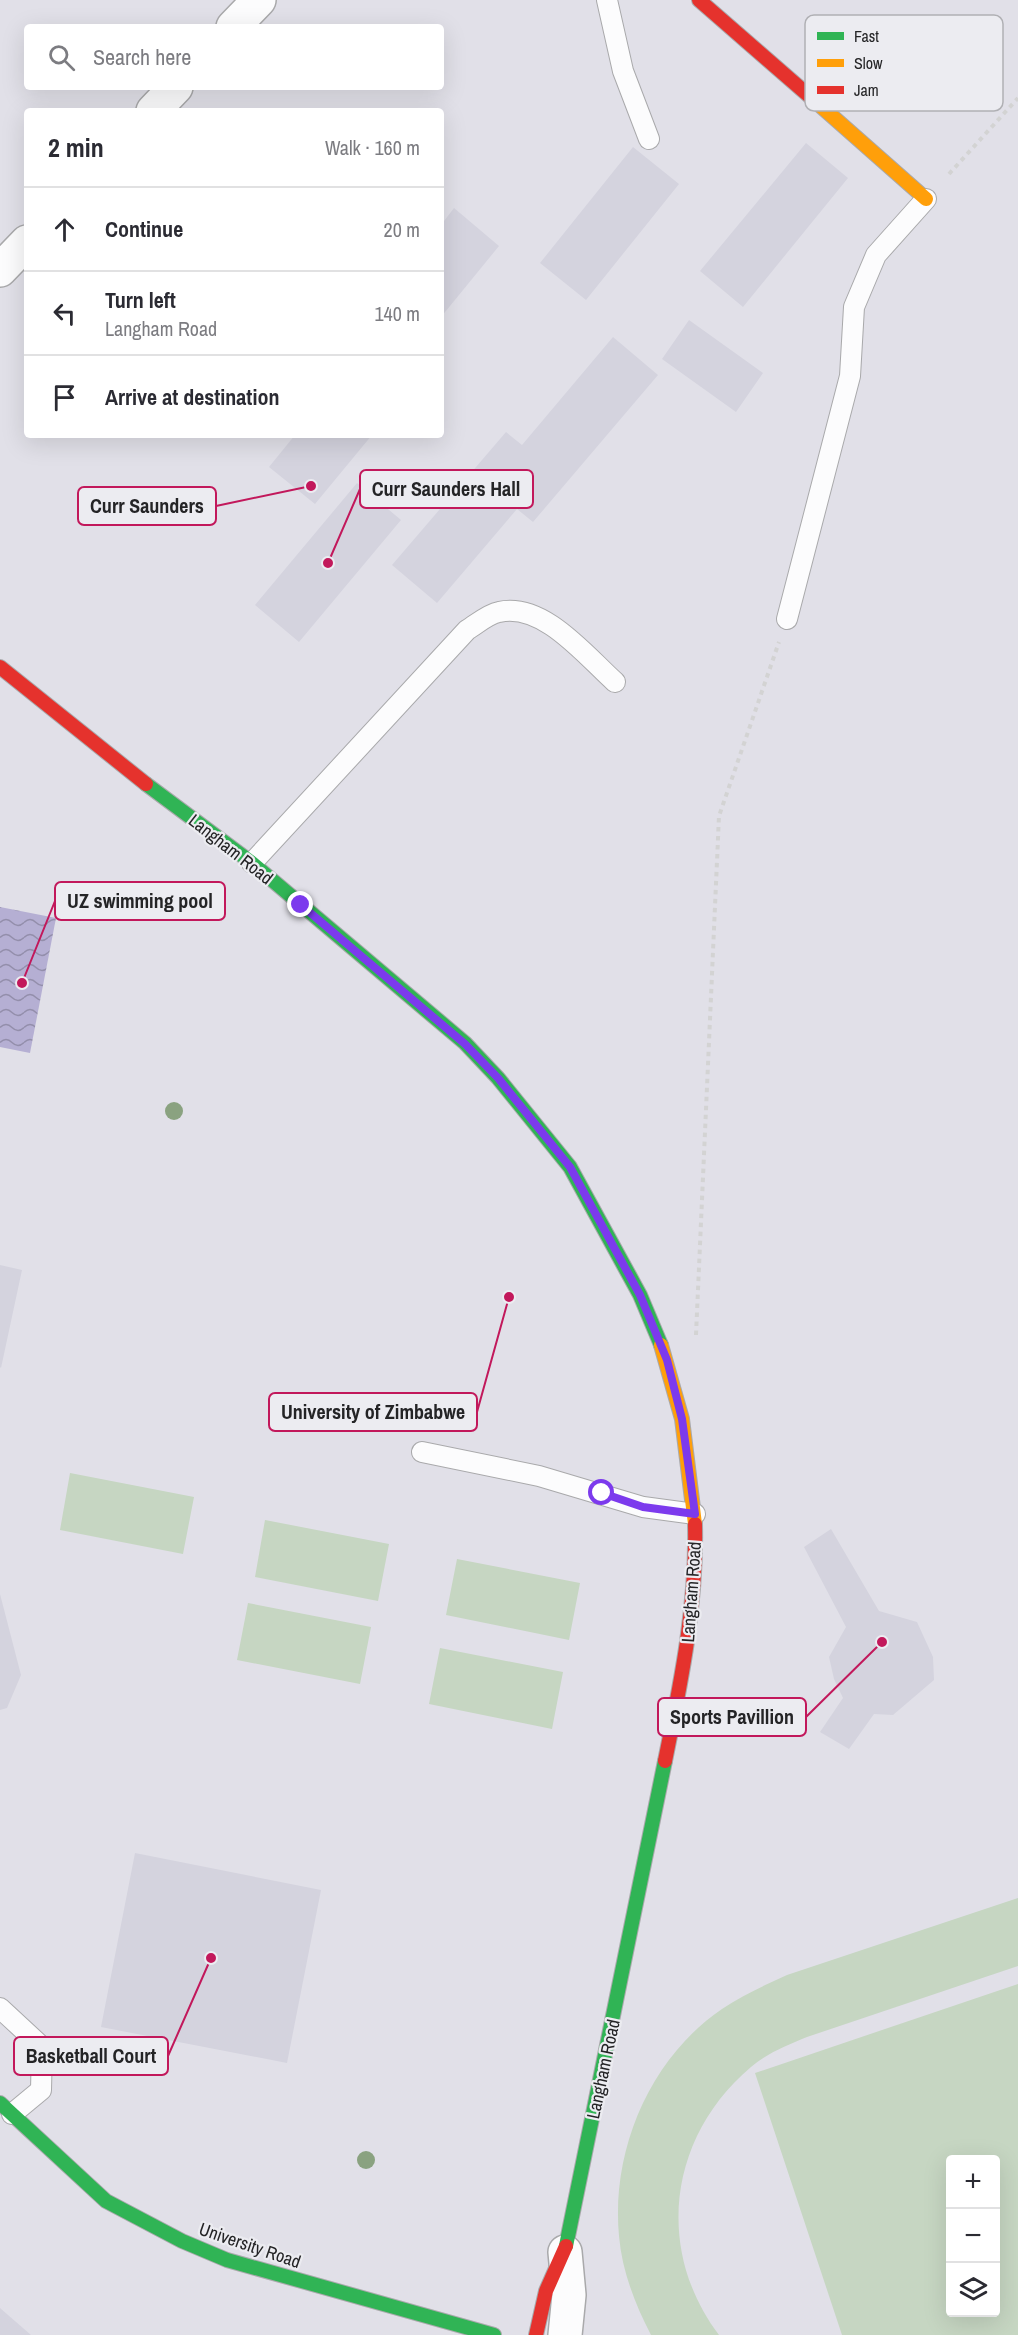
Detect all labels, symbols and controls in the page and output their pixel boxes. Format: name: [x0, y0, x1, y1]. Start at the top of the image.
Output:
legend: [805, 15, 1003, 111]
search box: [24, 24, 444, 90]
text: Fast: [854, 25, 879, 47]
icon: search: [45, 41, 78, 74]
text: Search here: [93, 42, 191, 72]
text: Slow: [854, 52, 883, 74]
text: Jam: [854, 79, 879, 101]
text: 2 min: [48, 130, 104, 165]
text: Walk · 160 m: [325, 134, 420, 161]
icon: ahead: [48, 213, 81, 246]
text: Continue: [105, 214, 183, 244]
text: 20 m: [384, 216, 420, 243]
text: Turn left: [105, 285, 176, 315]
icon: left: [48, 297, 81, 330]
text: 140 m: [374, 300, 420, 327]
text: Langham Road: [105, 315, 217, 342]
icon: arrive: [48, 381, 81, 414]
text: Arrive at destination: [105, 382, 279, 412]
callout: Curr Saunders Hall: [360, 470, 533, 508]
text: Curr Saunders Hall: [372, 475, 520, 502]
callout: Curr Saunders: [78, 487, 216, 525]
text: Curr Saunders: [90, 492, 204, 519]
street label: Langham Road: [184, 808, 278, 890]
callout: UZ swimming pool: [55, 882, 225, 920]
text: UZ swimming pool: [67, 887, 213, 914]
route end: [287, 891, 313, 917]
callout: University of Zimbabwe: [269, 1393, 477, 1431]
text: University of Zimbabwe: [281, 1398, 465, 1425]
route start: [588, 1479, 614, 1505]
street label: Langham Road: [675, 1541, 707, 1643]
callout: Sports Pavillion: [658, 1698, 806, 1736]
text: Sports Pavillion: [670, 1703, 794, 1730]
street label: Langham Road: [580, 2017, 626, 2121]
callout: Basketball Court: [14, 2037, 168, 2075]
text: Basketball Court: [26, 2042, 157, 2069]
map controls: [946, 2155, 1000, 2317]
button: +: [946, 2155, 1000, 2209]
button: −: [946, 2209, 1000, 2263]
street label: University Road: [196, 2216, 304, 2274]
button: layers: [946, 2263, 1000, 2317]

